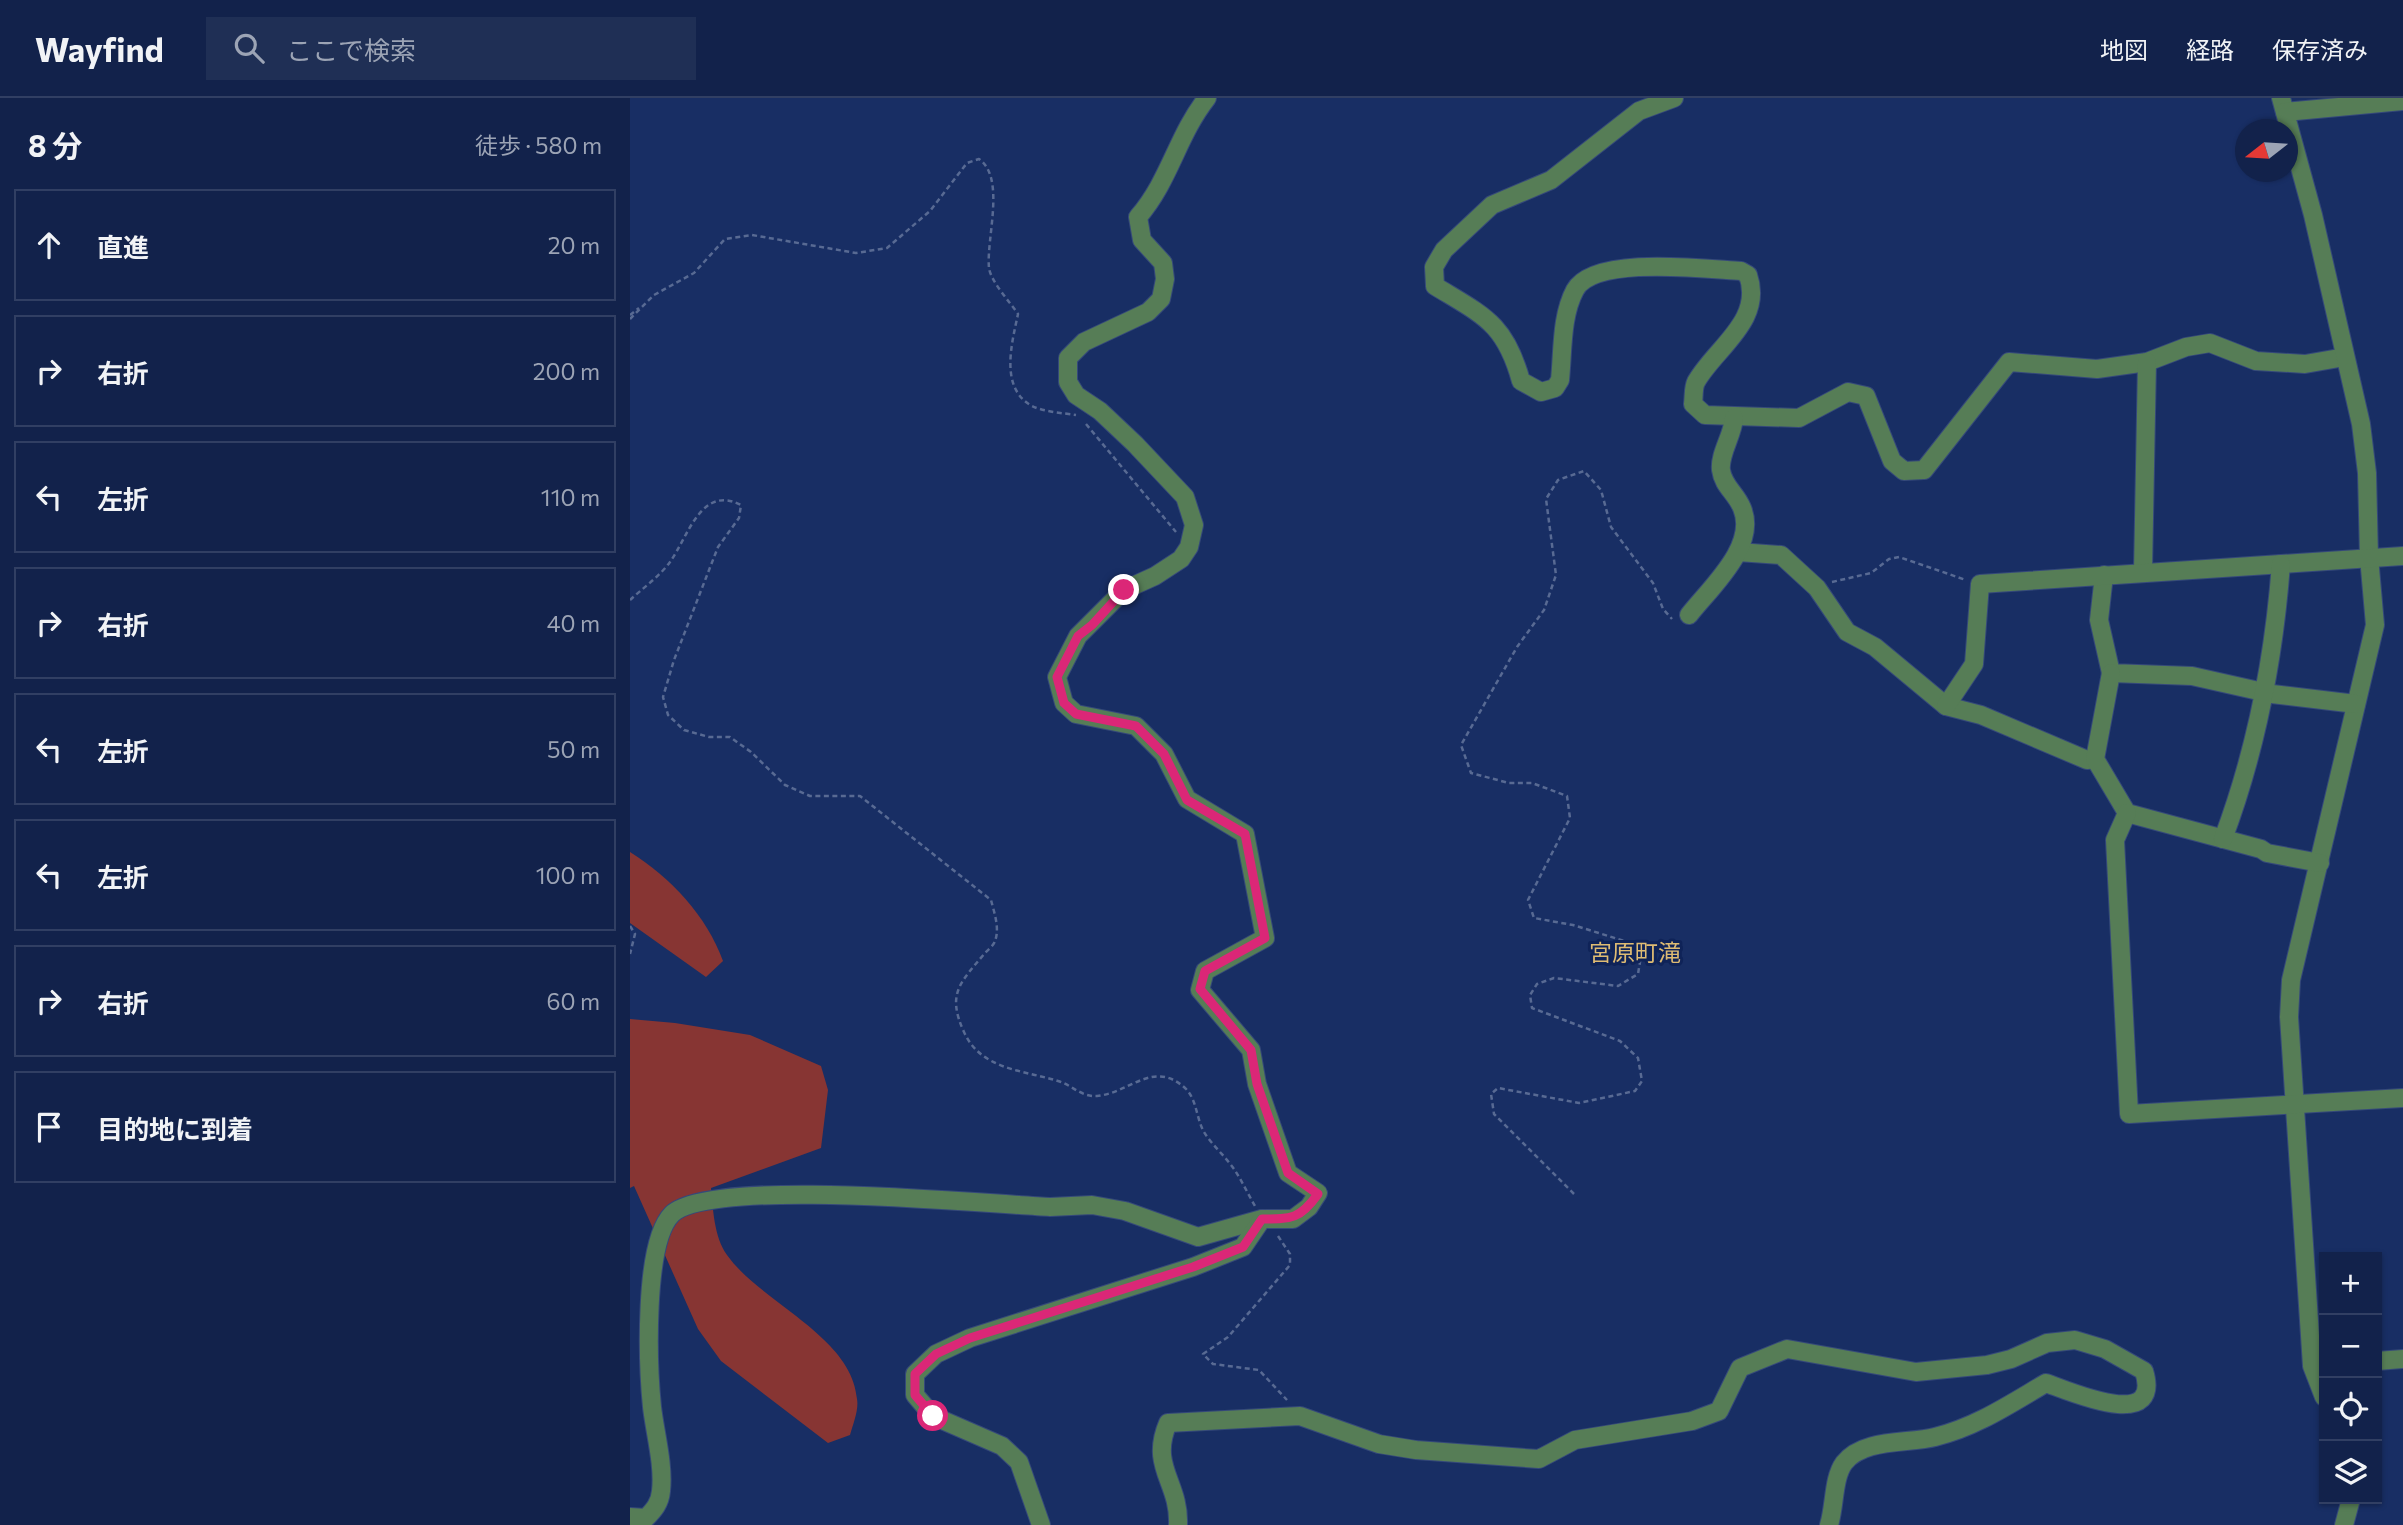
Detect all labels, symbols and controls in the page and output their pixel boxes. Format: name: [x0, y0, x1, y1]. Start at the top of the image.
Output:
search box: [206, 17, 696, 80]
text: Wayfind: [35, 28, 164, 69]
icon: search: [230, 29, 268, 67]
text: ここで検索: [286, 34, 416, 65]
text: 地図: [2100, 35, 2148, 64]
text: 経路: [2186, 35, 2234, 64]
text: 保存済み: [2272, 35, 2368, 64]
north arrow: [2235, 119, 2298, 182]
text: 8 分: [28, 126, 82, 163]
text: 徒歩 · 580 m: [475, 131, 602, 159]
icon: ahead: [30, 226, 68, 264]
text: 直進: [97, 231, 149, 262]
text: 20 m: [548, 231, 600, 259]
icon: right: [30, 352, 68, 390]
text: 右折: [97, 357, 149, 388]
text: 200 m: [533, 357, 600, 385]
icon: left: [30, 478, 68, 516]
text: 左折: [97, 483, 149, 514]
text: 110 m: [541, 483, 600, 511]
route end: [1108, 574, 1139, 605]
icon: right: [30, 604, 68, 642]
text: 右折: [97, 609, 149, 640]
text: 40 m: [547, 609, 600, 637]
icon: left: [30, 730, 68, 768]
text: 左折: [97, 735, 149, 766]
text: 50 m: [547, 735, 600, 763]
icon: left: [30, 856, 68, 894]
text: 左折: [97, 861, 149, 892]
text: 100 m: [536, 861, 600, 889]
district label: 宮原町滝: [1589, 938, 1681, 966]
icon: right: [30, 982, 68, 1020]
text: 右折: [97, 987, 149, 1018]
text: 60 m: [547, 987, 600, 1015]
icon: arrive: [30, 1108, 68, 1146]
text: 目的地に到着: [97, 1113, 253, 1144]
map controls: [2319, 1252, 2382, 1504]
button: +: [2319, 1252, 2382, 1315]
button: −: [2319, 1315, 2382, 1378]
button: locate: [2319, 1378, 2382, 1441]
route start: [917, 1400, 948, 1431]
button: layers: [2319, 1441, 2382, 1504]

